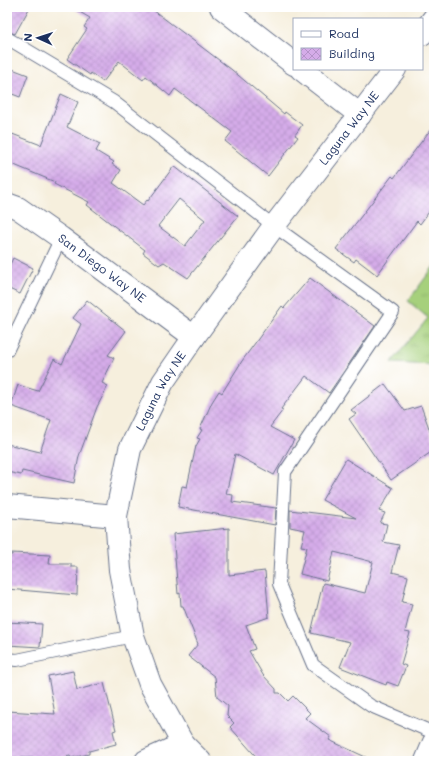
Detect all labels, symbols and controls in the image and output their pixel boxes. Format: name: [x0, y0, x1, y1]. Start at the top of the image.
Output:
north arrow: [18, 18, 58, 58]
legend: [293, 18, 423, 70]
text: Road: [329, 25, 359, 41]
text: N: [20, 33, 35, 42]
text: Building: [329, 45, 375, 61]
street label: Laguna Way NE: [315, 87, 382, 168]
street label: San Diego Way NE: [55, 230, 150, 306]
street label: Laguna Way NE: [131, 347, 189, 433]

